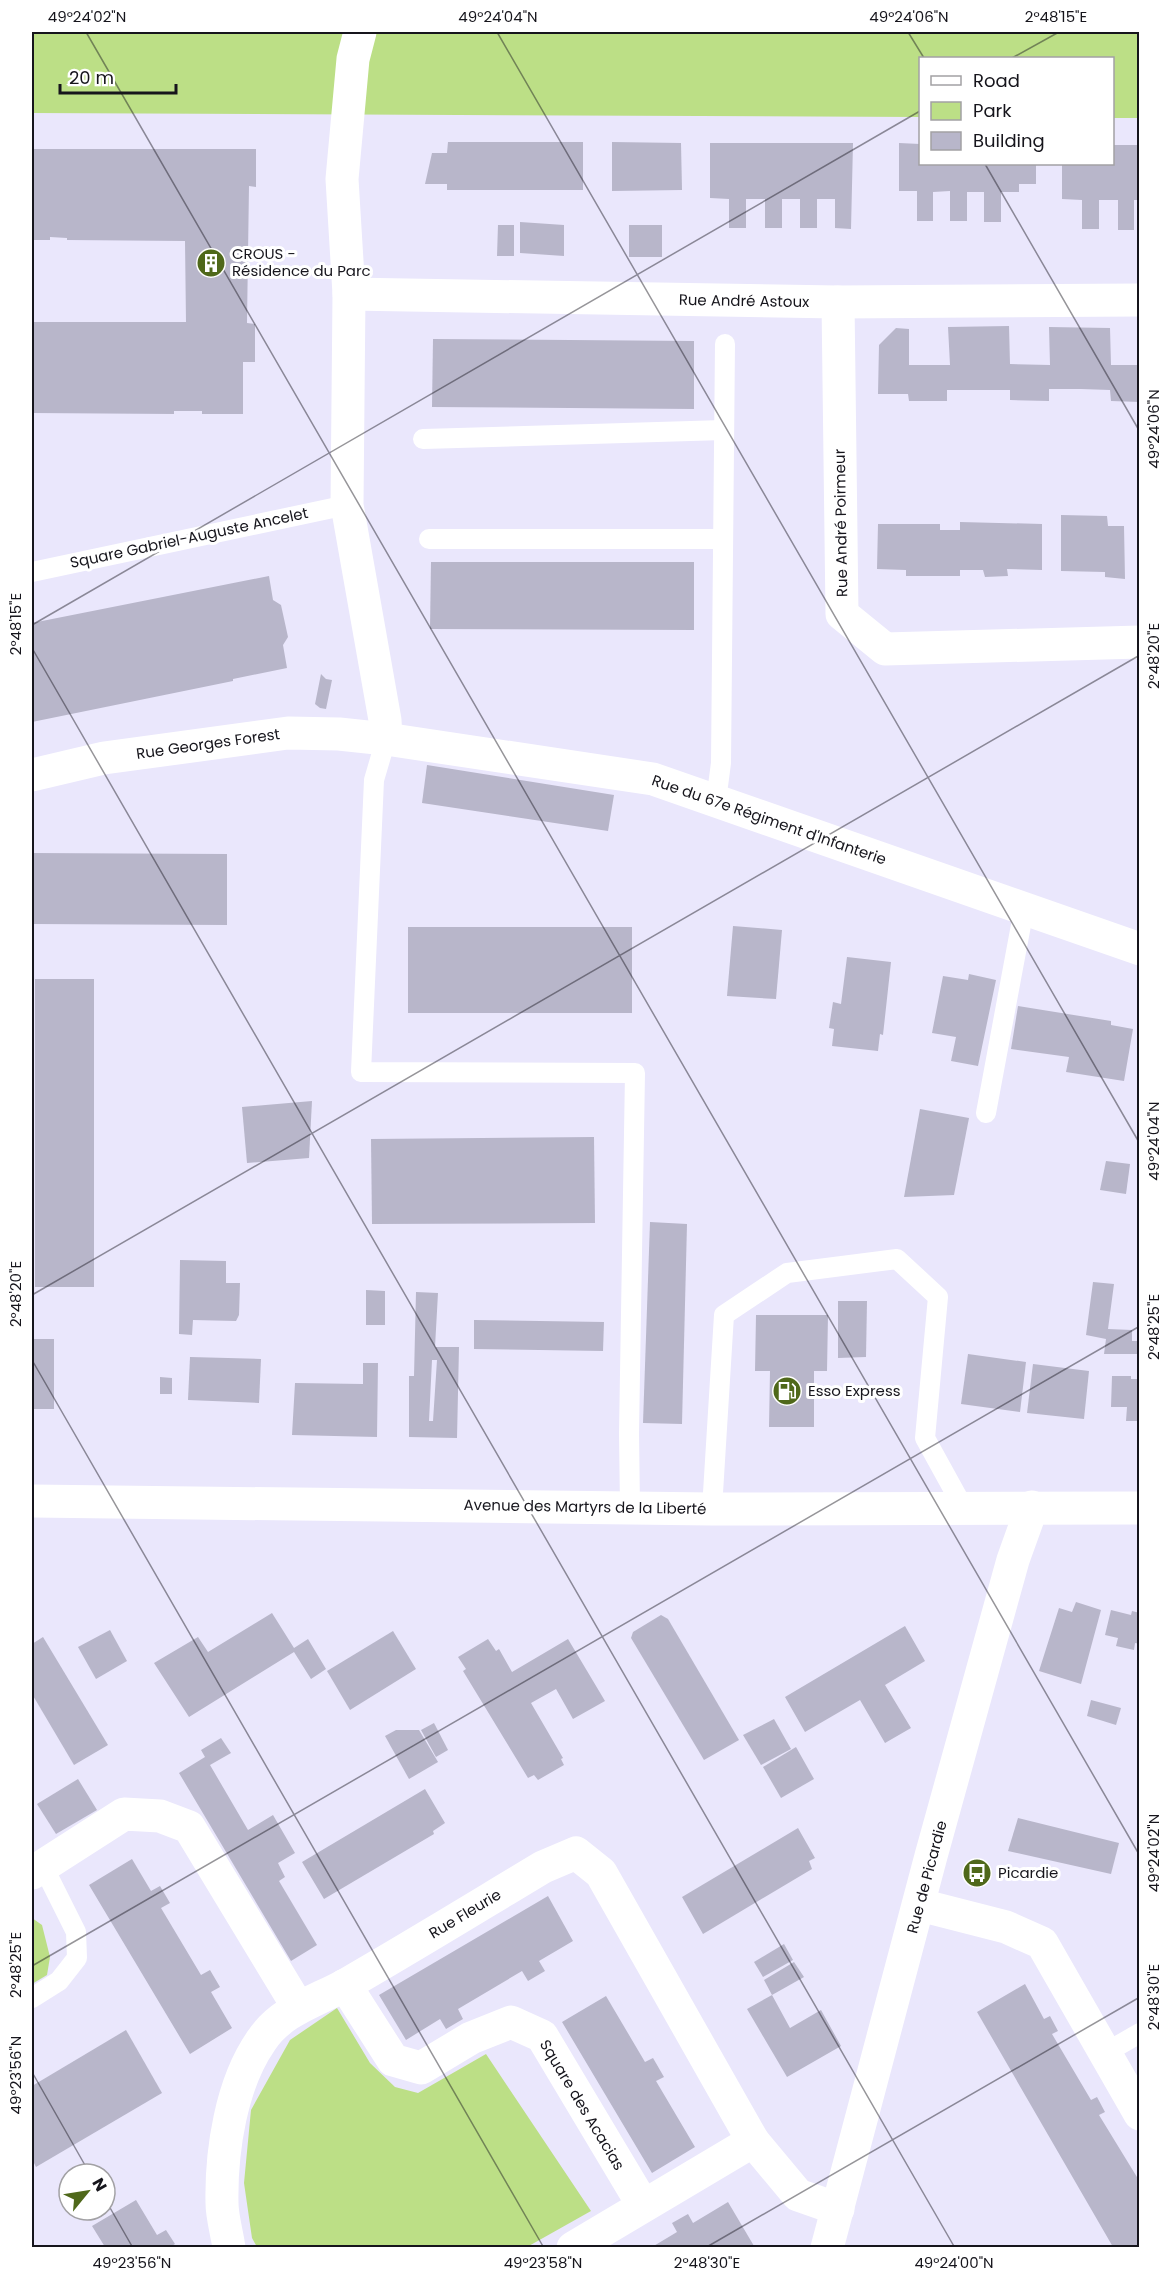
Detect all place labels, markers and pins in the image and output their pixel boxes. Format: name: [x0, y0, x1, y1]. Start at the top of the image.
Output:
place label: CROUS - Résidence du Parc: [232, 243, 371, 281]
building icon: CROUS - Résidence du Parc: [195, 247, 227, 279]
fuel station icon: Esso Express: [771, 1375, 803, 1407]
place label: Esso Express: [808, 1380, 901, 1401]
bus stop icon: Picardie: [961, 1857, 993, 1889]
place label: Picardie: [998, 1862, 1058, 1883]

